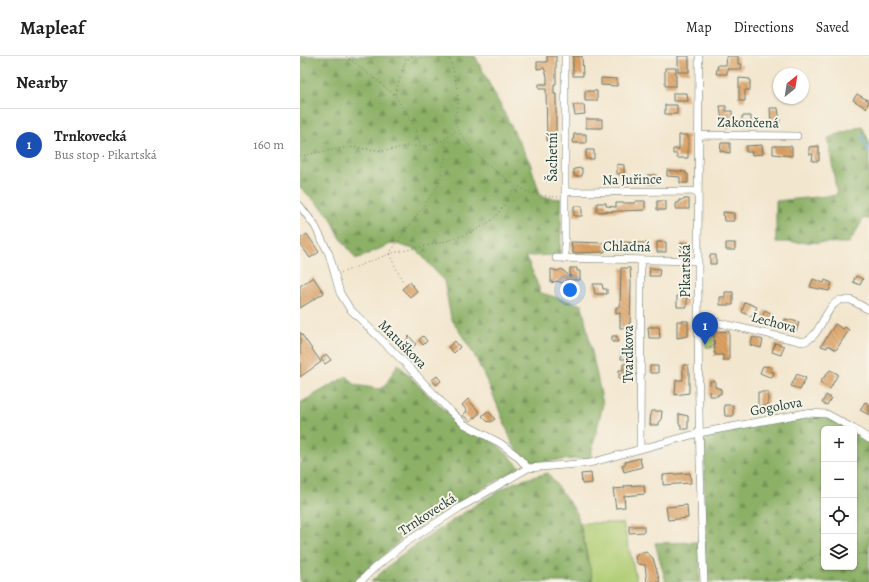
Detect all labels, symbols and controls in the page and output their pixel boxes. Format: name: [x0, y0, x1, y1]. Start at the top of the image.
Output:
text: Mapleaf: [20, 15, 85, 41]
text: Map: [686, 18, 712, 37]
text: Directions: [734, 18, 794, 37]
text: Saved: [816, 18, 849, 37]
north arrow: [773, 68, 809, 104]
text: Nearby: [16, 71, 67, 94]
street label: Zakončená: [717, 112, 780, 133]
text: Trnkovecká: [54, 126, 127, 146]
street label: Šachetní: [543, 132, 562, 182]
text: 1: [27, 136, 31, 153]
text: 160 m: [253, 136, 284, 153]
text: Bus stop · Pikartská: [54, 146, 157, 163]
street label: Na Juřince: [602, 169, 662, 190]
street label: Chladná: [603, 237, 652, 256]
street label: Pikartská: [676, 244, 695, 298]
your location: [560, 280, 580, 300]
street label: Lechova: [749, 307, 799, 338]
pin: 1: [692, 312, 718, 345]
street label: Matuškova: [374, 316, 432, 373]
street label: Tvardkova: [619, 324, 638, 383]
street label: Gogolova: [748, 392, 804, 420]
map controls: [821, 426, 857, 570]
button: +: [821, 426, 857, 462]
button: −: [821, 462, 857, 498]
street label: Trnkovecká: [395, 488, 460, 540]
button: locate: [821, 498, 857, 534]
button: layers: [821, 534, 857, 570]

